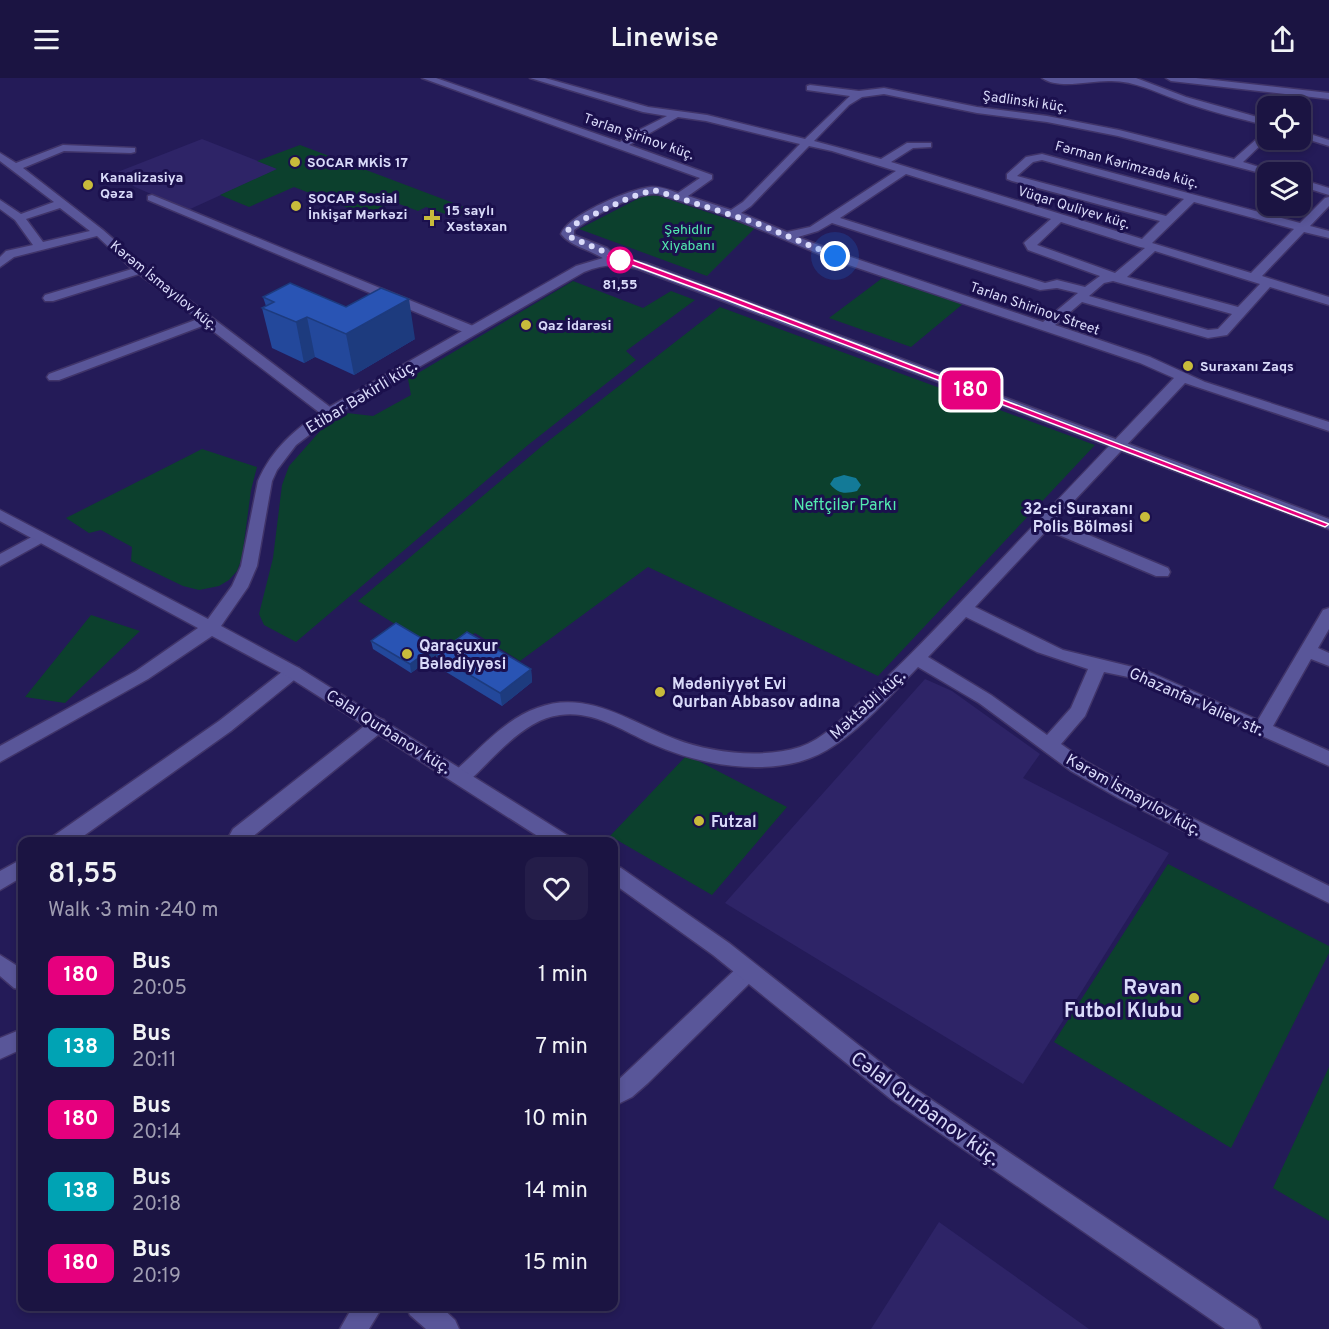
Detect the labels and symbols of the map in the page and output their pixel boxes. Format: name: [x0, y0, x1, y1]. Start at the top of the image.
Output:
street label: Şadlinski küç.: [981, 88, 1068, 117]
street label: Tərlan Şirinov küç.: [581, 110, 696, 164]
street label: Fərman Kərimzadə küç.: [1053, 138, 1200, 193]
marker: SOCAR MKİS 17: [288, 155, 302, 169]
place label: SOCAR MKİS 17: [307, 155, 408, 172]
place label: Kanalizasiya Qəza: [100, 170, 183, 203]
marker: Kanalizasiya Qəza: [81, 178, 95, 192]
street label: Vüqar Quliyev küç.: [1015, 183, 1132, 234]
place label: SOCAR Sosial İnkişaf Mərkəzi: [308, 191, 407, 224]
marker: SOCAR Sosial İnkişaf Mərkəzi: [289, 199, 303, 213]
place label: 15 saylı Xəstəxan: [446, 203, 507, 236]
marker: 15 saylı Xəstəxan: [423, 209, 441, 227]
park label: Şəhidlır Xiyabanı: [661, 222, 715, 255]
street label: Kərəm İsmayılov küç.: [106, 237, 221, 335]
your location: [820, 241, 850, 271]
marker: 81,55: [607, 247, 633, 273]
place label: 81,55: [602, 277, 638, 294]
street label: Tarlan Shirinov Street: [967, 279, 1102, 340]
marker: Qaz İdarəsi: [519, 318, 533, 332]
place label: Qaz İdarəsi: [538, 318, 611, 335]
street label: Etibar Bəkirli küç.: [303, 357, 421, 439]
marker: Suraxanı Zaqs: [1181, 359, 1195, 373]
place label: Suraxanı Zaqs: [1200, 359, 1294, 376]
line badge: 180: [936, 370, 1006, 410]
park label: Neftçilər Parkı: [793, 496, 897, 516]
place label: 32-ci Suraxanı Polis Bölməsi: [1023, 500, 1133, 538]
marker: 32-ci Suraxanı Polis Bölməsi: [1138, 510, 1152, 524]
place label: Qaraçuxur Bələdiyyəsi: [419, 637, 506, 675]
marker: Qaraçuxur Bələdiyyəsi: [400, 647, 414, 661]
street label: Ghazanfar Valiev str.: [1126, 664, 1267, 742]
street label: Məktəbli küç.: [826, 666, 910, 745]
place label: Mədəniyyət Evi Qurban Abbasov adına: [672, 675, 840, 713]
marker: Mədəniyyət Evi Qurban Abbasov adına: [653, 685, 667, 699]
street label: Cəlal Qurbanov küç.: [322, 686, 454, 779]
street label: Kərəm İsmayılov küç.: [1062, 749, 1205, 841]
place label: Futzal: [711, 813, 757, 833]
marker: Futzal: [692, 814, 706, 828]
place label: Rəvan Futbol Klubu: [1064, 976, 1182, 1025]
marker: Rəvan Futbol Klubu: [1187, 991, 1201, 1005]
street label: Cəlal Qurbanov küç.: [845, 1046, 1005, 1173]

